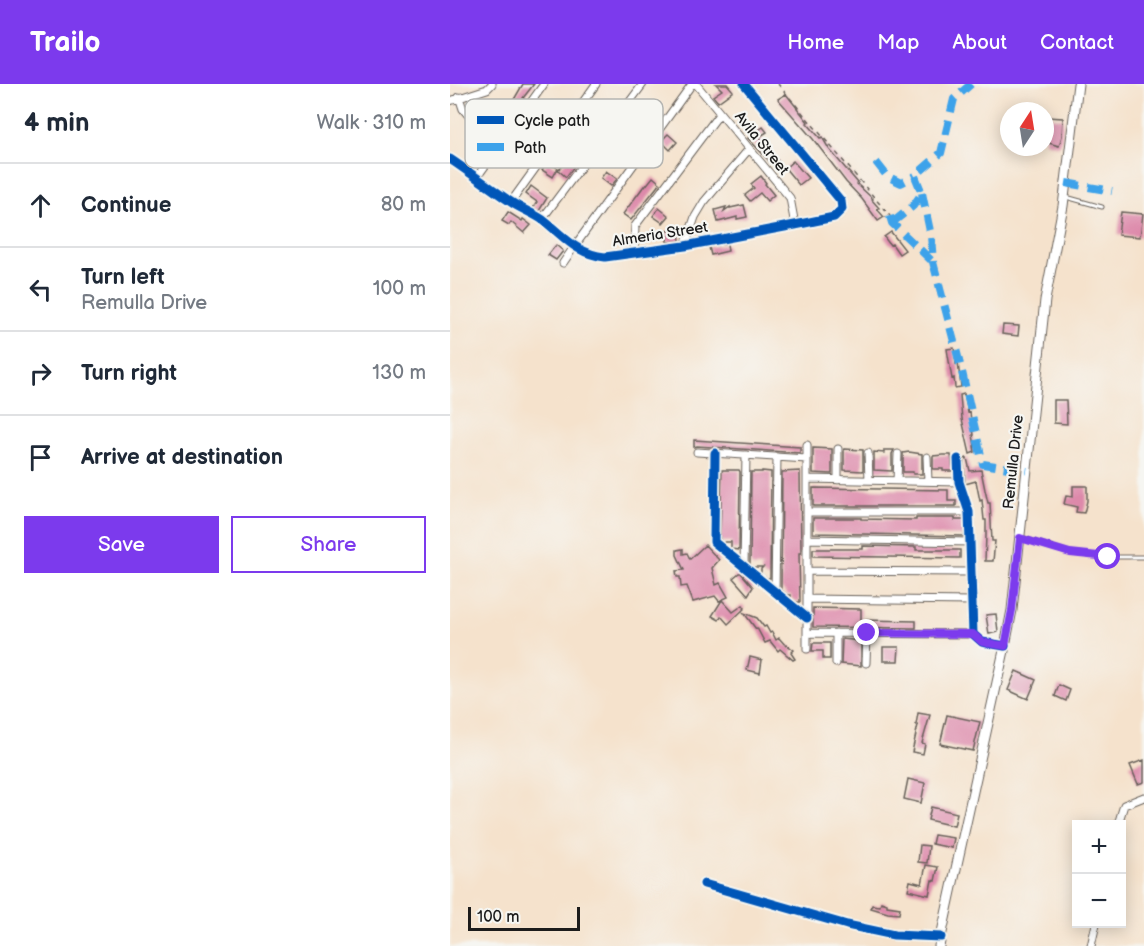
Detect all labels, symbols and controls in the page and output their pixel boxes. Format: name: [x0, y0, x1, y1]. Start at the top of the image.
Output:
text: Trailo: [30, 26, 101, 59]
text: Home: [787, 30, 844, 55]
text: Map: [877, 30, 919, 55]
text: About: [952, 30, 1007, 55]
text: Contact: [1040, 30, 1114, 55]
legend: [465, 99, 663, 168]
north arrow: [1000, 102, 1054, 156]
text: 4 min: [24, 108, 89, 139]
street label: Avila Street: [730, 108, 793, 179]
text: Walk · 310 m: [317, 111, 426, 135]
text: Cycle path: [514, 112, 590, 131]
text: Path: [514, 139, 546, 158]
icon: ahead: [24, 189, 57, 222]
text: Continue: [81, 192, 171, 219]
text: 80 m: [381, 193, 426, 217]
street label: Almeria Street: [611, 218, 709, 251]
text: Turn left: [81, 264, 165, 291]
icon: left: [24, 273, 57, 306]
text: 100 m: [373, 277, 426, 301]
text: Remulla Drive: [81, 291, 207, 315]
icon: right: [24, 357, 57, 390]
text: Turn right: [81, 360, 177, 387]
text: 130 m: [372, 361, 426, 385]
street label: Remulla Drive: [999, 414, 1028, 510]
icon: arrive: [24, 441, 57, 474]
text: Arrive at destination: [81, 444, 283, 471]
button: Save: [24, 516, 219, 573]
button: Share: [231, 516, 426, 573]
route start: [1094, 543, 1120, 569]
route end: [853, 619, 879, 645]
map controls: [1072, 820, 1126, 928]
button: +: [1072, 820, 1126, 874]
button: −: [1072, 874, 1126, 928]
scale bar: [468, 904, 580, 932]
text: 100 m: [477, 908, 520, 927]

